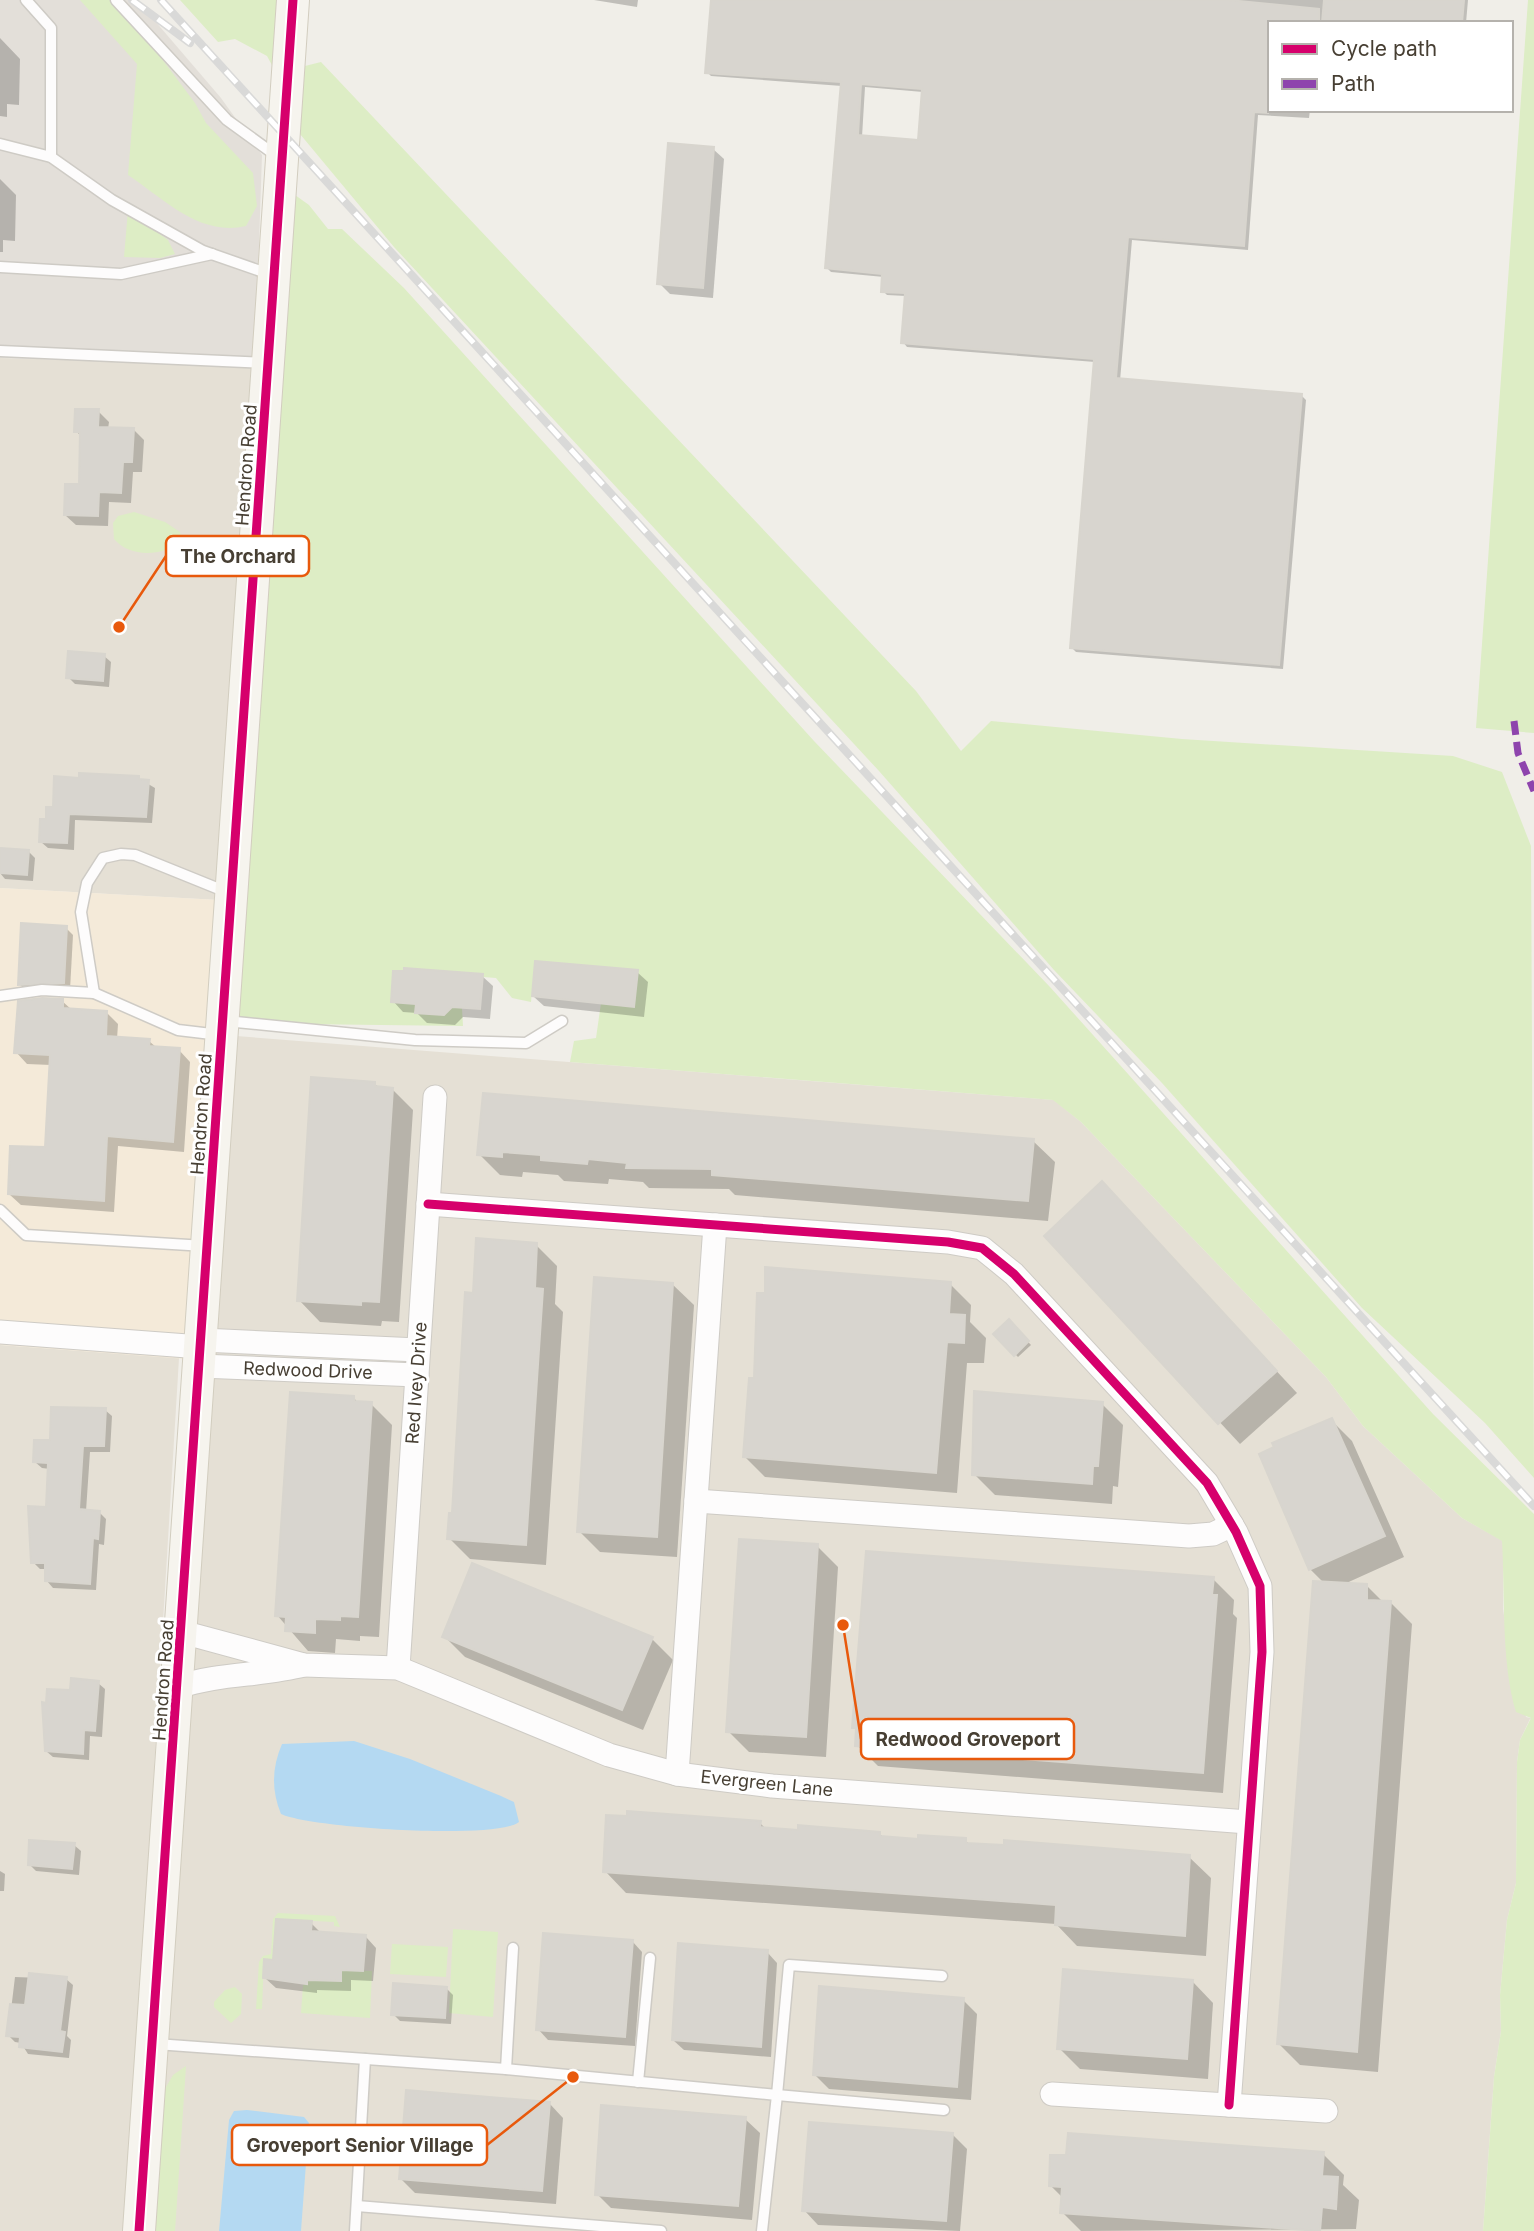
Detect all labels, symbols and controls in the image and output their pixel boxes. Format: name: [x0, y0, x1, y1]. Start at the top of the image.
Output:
legend: [1268, 21, 1513, 112]
text: Cycle path: [1331, 36, 1437, 61]
text: Path: [1331, 71, 1376, 96]
street label: Hendron Road: [231, 403, 261, 527]
callout: The Orchard: [166, 536, 309, 576]
text: The Orchard: [180, 545, 296, 568]
street label: Hendron Road: [186, 1052, 216, 1176]
street label: Red Ivey Drive: [401, 1321, 431, 1445]
street label: Redwood Drive: [243, 1357, 373, 1383]
street label: Hendron Road: [148, 1618, 178, 1742]
callout: Redwood Groveport: [861, 1719, 1074, 1759]
text: Redwood Groveport: [875, 1728, 1061, 1751]
street label: Evergreen Lane: [700, 1766, 834, 1800]
callout: Groveport Senior Village: [232, 2125, 487, 2165]
text: Groveport Senior Village: [246, 2134, 474, 2157]

